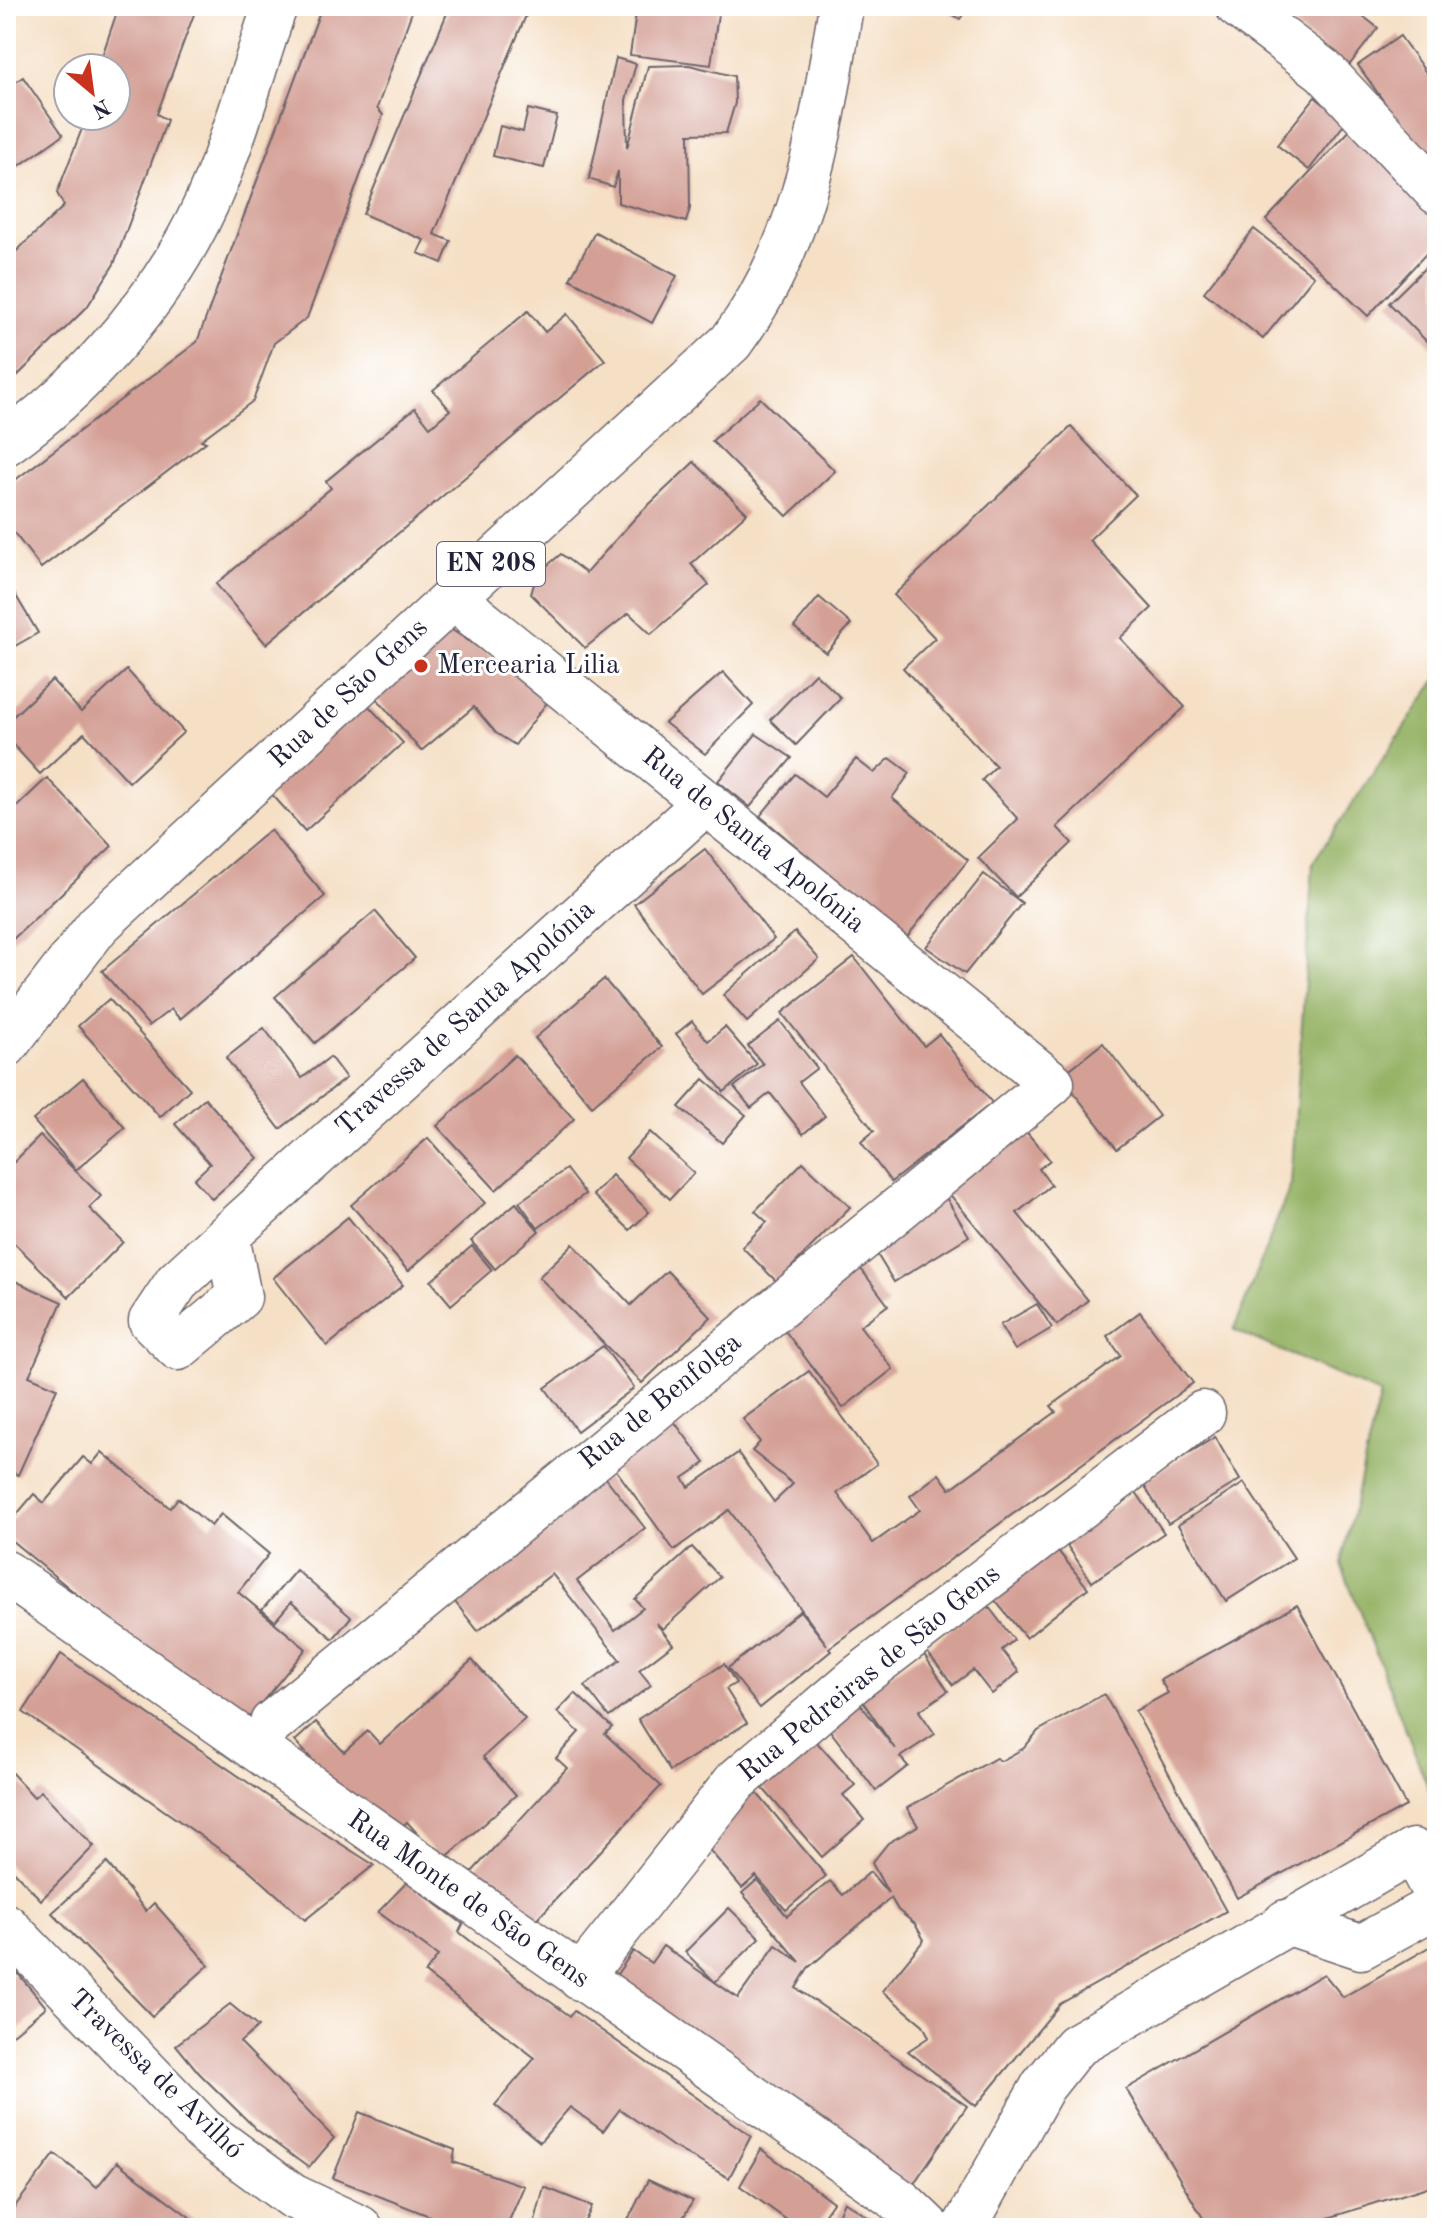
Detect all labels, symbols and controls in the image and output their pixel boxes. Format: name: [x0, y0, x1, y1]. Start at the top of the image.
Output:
north arrow: [52, 52, 132, 132]
text: N: [88, 94, 113, 122]
road number: EN 208: [437, 542, 545, 586]
street label: Rua de São Gens: [264, 614, 434, 774]
place label: Mercearia Lilia: [437, 652, 620, 680]
marker: Mercearia Lilia: [412, 657, 430, 675]
street label: Rua de Santa Apolónia: [636, 743, 870, 939]
street label: Travessa de Santa Apolónia: [331, 896, 601, 1142]
street label: Rua de Benfolga: [575, 1328, 747, 1475]
street label: Rua Pedreiras de São Gens: [734, 1560, 1006, 1788]
street label: Rua Monte de São Gens: [342, 1806, 594, 1994]
street label: Travessa de Avilhó: [62, 1985, 248, 2165]

